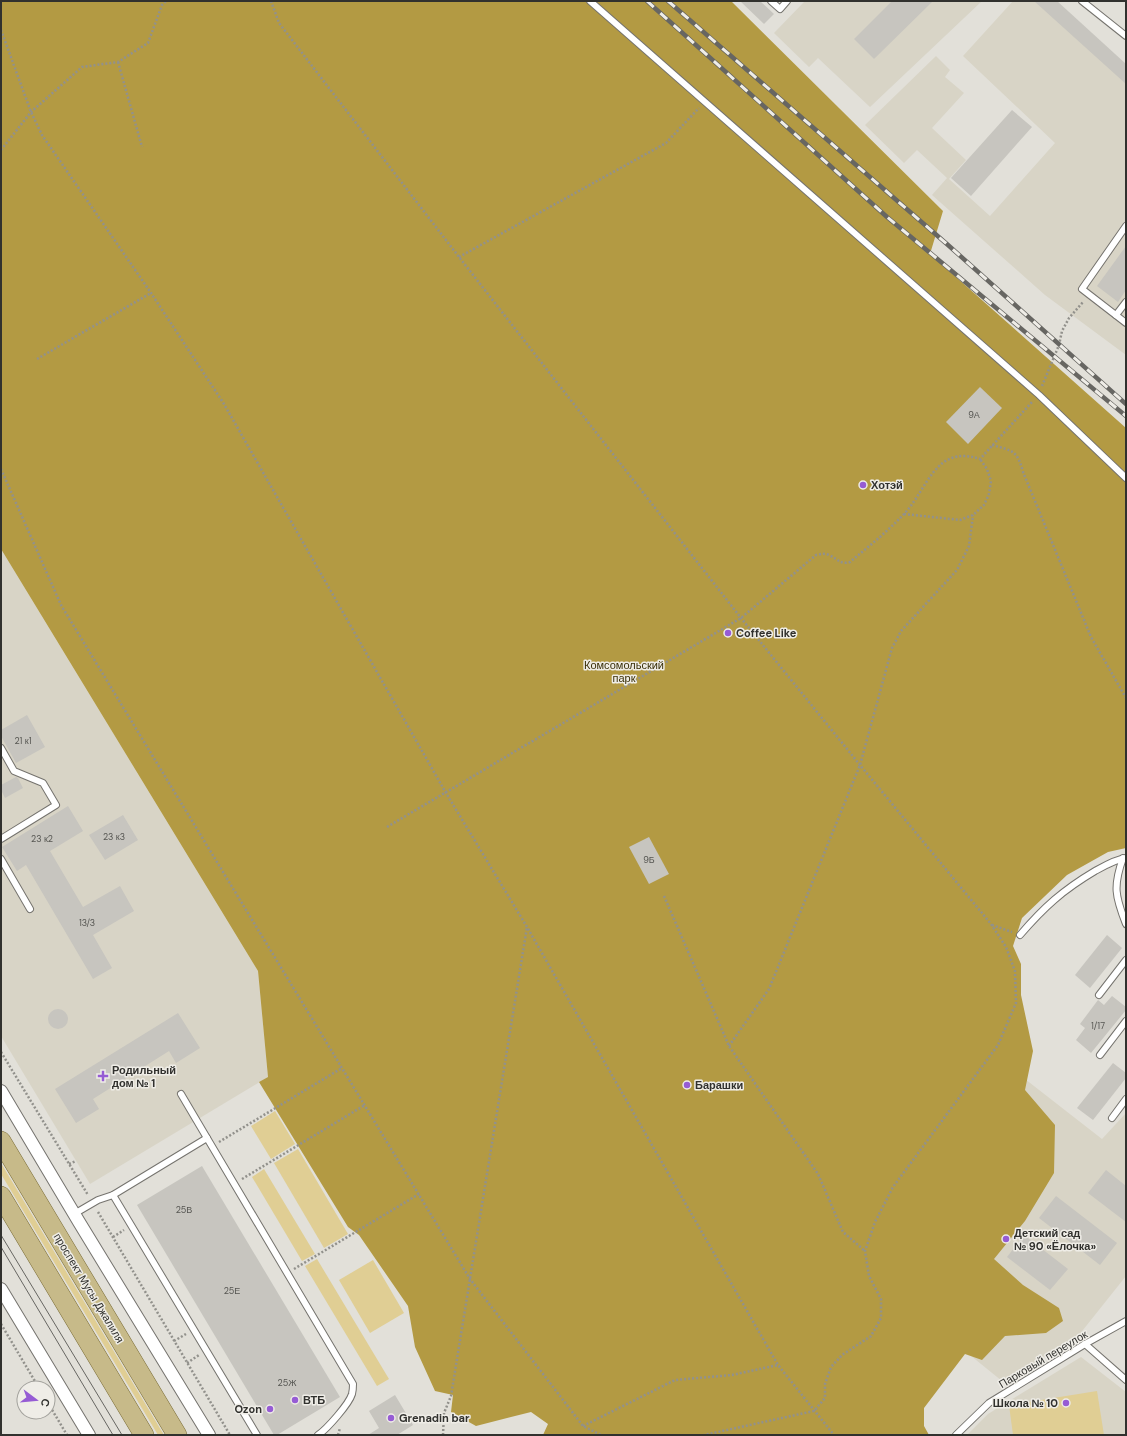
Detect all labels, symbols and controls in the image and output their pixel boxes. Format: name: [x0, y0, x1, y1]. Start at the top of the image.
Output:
house number: 9А: [968, 409, 980, 421]
place label: Хотэй: [871, 478, 903, 492]
marker: Хотэй: [858, 480, 868, 490]
place label: Coffee Like: [736, 626, 797, 640]
marker: Coffee Like: [723, 628, 733, 638]
park label: Комсомольский парк: [584, 658, 664, 685]
house number: 21 к1: [14, 735, 32, 747]
house number: 23 к3: [103, 831, 125, 843]
house number: 23 к2: [31, 833, 53, 845]
house number: 9Б: [643, 854, 655, 866]
house number: 13/3: [79, 917, 95, 929]
house number: 1/17: [1091, 1020, 1105, 1032]
place label: Родильный дом № 1: [112, 1063, 176, 1090]
marker: Родильный дом № 1: [97, 1070, 109, 1082]
place label: Барашки: [695, 1078, 743, 1092]
marker: Барашки: [682, 1080, 692, 1090]
house number: 25В: [176, 1204, 192, 1216]
place label: Детский сад № 90 «Ёлочка»: [1014, 1226, 1096, 1253]
street label: проспект Мусы Джалиля: [51, 1231, 127, 1345]
marker: Детский сад № 90 «Ёлочка»: [1001, 1234, 1011, 1244]
house number: 25Е: [224, 1285, 240, 1297]
street label: Парковый переулок: [996, 1327, 1090, 1391]
house number: 25Ж: [278, 1377, 297, 1389]
north arrow: [16, 1380, 56, 1420]
place label: ВТБ: [303, 1393, 325, 1407]
marker: ВТБ: [290, 1395, 300, 1405]
place label: Школа № 10: [993, 1396, 1058, 1410]
text: С: [38, 1397, 53, 1409]
marker: Школа № 10: [1061, 1398, 1071, 1408]
place label: Ozon: [234, 1402, 262, 1416]
marker: Ozon: [265, 1404, 275, 1414]
place label: Grenadin bar: [399, 1411, 470, 1425]
marker: Grenadin bar: [386, 1413, 396, 1423]

